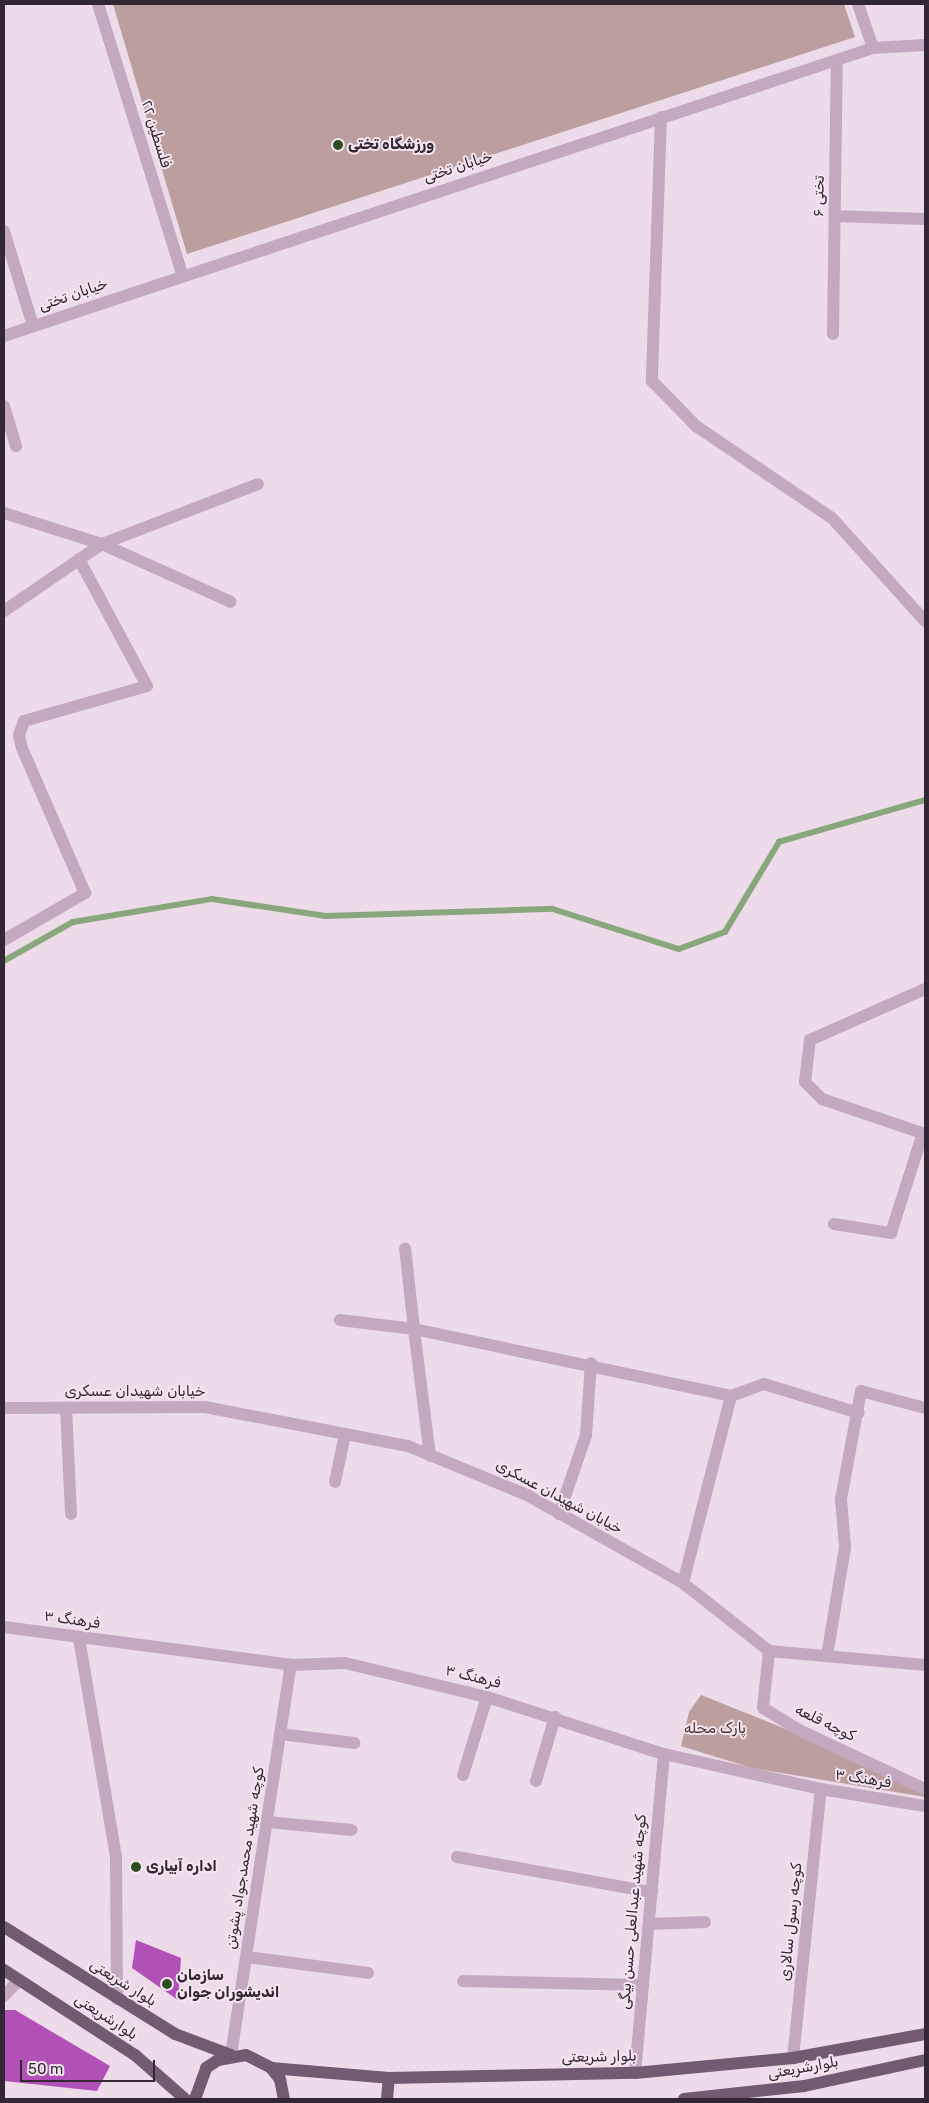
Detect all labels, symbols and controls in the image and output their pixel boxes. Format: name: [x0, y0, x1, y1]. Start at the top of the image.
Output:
street label: فلسطین ۲۲: [137, 98, 175, 170]
place label: ورزشگاه تختی: [348, 136, 434, 154]
marker: ورزشگاه تختی: [332, 139, 344, 151]
street label: خیابان تختی: [421, 147, 495, 187]
street label: تختی ۶: [810, 175, 828, 217]
street label: خیابان تختی: [36, 275, 110, 315]
street label: خیابان شهیدان عسکری: [64, 1383, 206, 1401]
street label: خیابان شهیدان عسکری: [492, 1456, 626, 1538]
street label: فرهنگ ۳: [43, 1607, 101, 1633]
street label: فرهنگ ۳: [443, 1661, 503, 1693]
street label: کوچه قلعه: [792, 1701, 858, 1745]
park label: پارک محله: [684, 1720, 746, 1738]
street label: کوچه شهید محمدجواد پشوتن: [222, 1766, 268, 1950]
street label: فرهنگ ۳: [834, 1766, 892, 1792]
street label: کوچه شهید عبدالعلی حسن بیگی: [615, 1814, 651, 2010]
place label: اداره آبیاری: [146, 1858, 217, 1876]
marker: اداره آبیاری: [130, 1861, 142, 1873]
street label: کوچه رسول سالاری: [776, 1862, 806, 1982]
street label: بلوار شریعتی: [86, 1955, 160, 2011]
place label: سازمان اندیشوران جوان: [177, 1966, 279, 2001]
marker: سازمان اندیشوران جوان: [161, 1978, 173, 1990]
street label: بلوارشریعتی: [71, 1990, 141, 2044]
street label: بلوار شریعتی: [561, 2047, 637, 2067]
scale bar: [22, 2050, 158, 2082]
street label: بلوارشریعتی: [766, 2053, 840, 2083]
text: 50 m: [28, 2060, 63, 2078]

